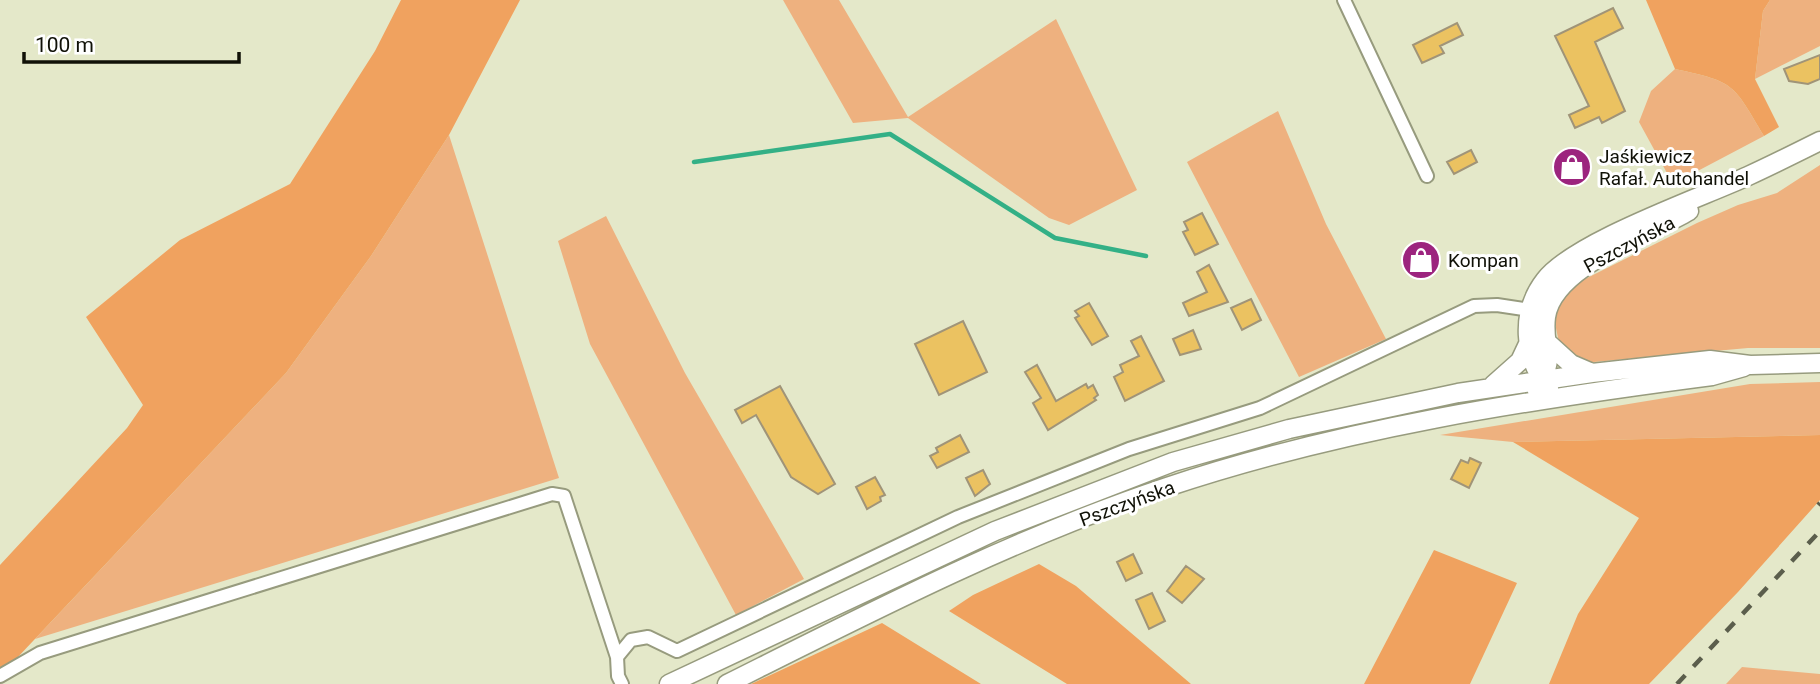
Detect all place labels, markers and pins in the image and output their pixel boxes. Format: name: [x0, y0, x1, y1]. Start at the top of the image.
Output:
place label: Jaśkiewicz Rafał. Autohandel: [1599, 145, 1749, 190]
shop icon: Jaśkiewicz Rafał. Autohandel: [1551, 146, 1593, 188]
shop icon: Kompan: [1400, 239, 1442, 281]
place label: Kompan: [1448, 249, 1519, 272]

